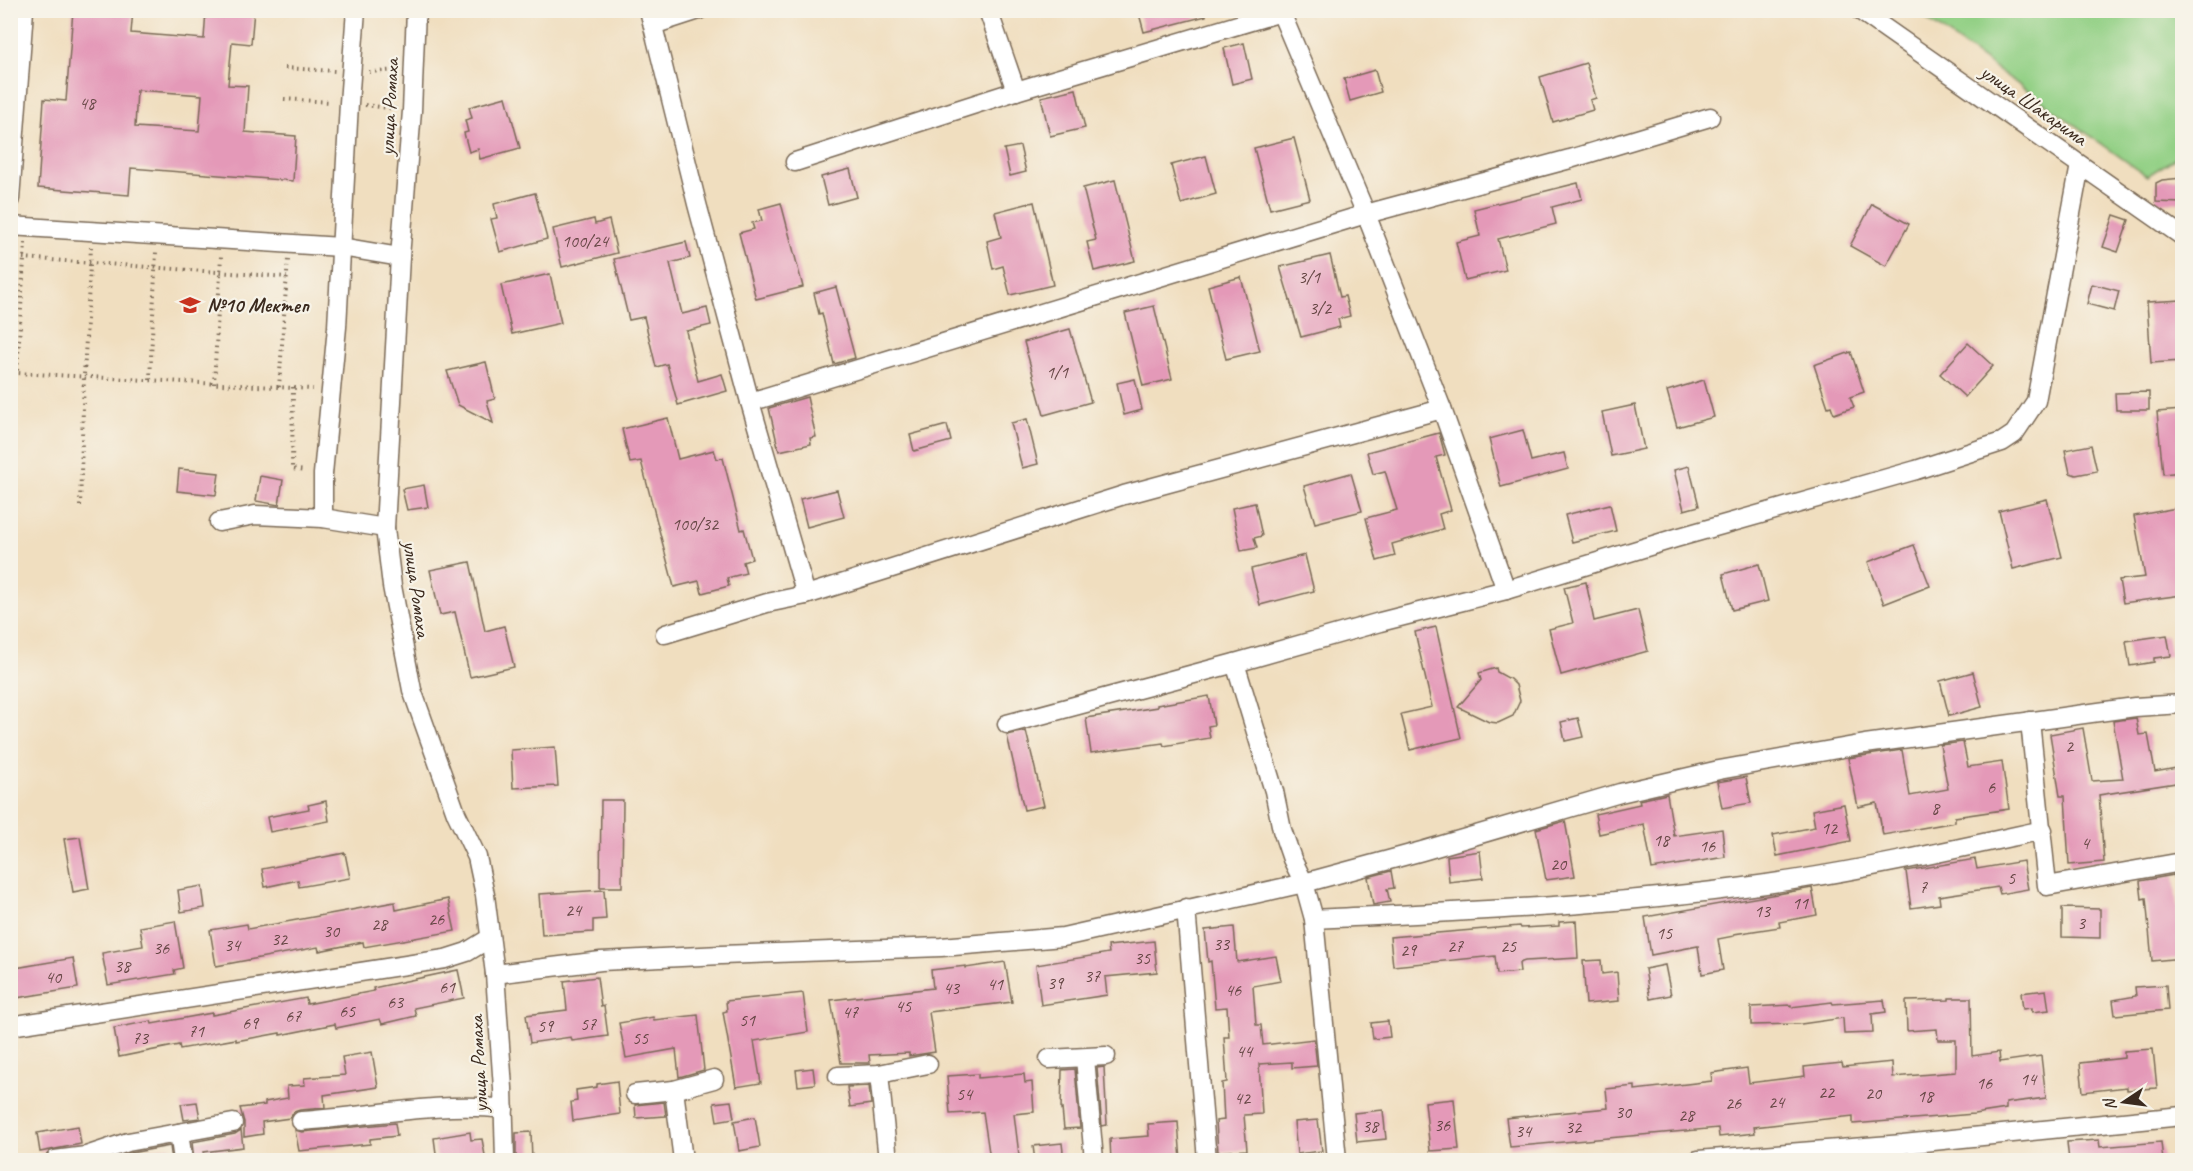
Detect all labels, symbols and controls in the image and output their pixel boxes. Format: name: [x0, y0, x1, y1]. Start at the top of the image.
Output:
street label: улица Ромаха: [373, 55, 405, 158]
street label: улица Шакарима: [1974, 58, 2094, 152]
house number: 48: [79, 92, 97, 114]
house number: 100/24: [562, 230, 610, 252]
house number: 3/1: [1298, 266, 1321, 288]
place label: №10 Мектеп: [207, 292, 310, 318]
school or university icon: №10 Мектеп: [178, 293, 202, 317]
house number: 3/2: [1309, 297, 1333, 319]
house number: 1/1: [1046, 361, 1069, 383]
house number: 100/32: [672, 513, 720, 535]
street label: улица Ромаха: [397, 537, 437, 641]
house number: 2: [2065, 735, 2075, 757]
house number: 6: [1987, 776, 1996, 798]
house number: 8: [1931, 797, 1941, 819]
house number: 12: [1821, 817, 1839, 839]
house number: 18: [1653, 829, 1671, 851]
house number: 4: [2081, 832, 2091, 854]
house number: 16: [1699, 835, 1716, 857]
house number: 20: [1550, 853, 1568, 875]
house number: 5: [2007, 867, 2016, 889]
house number: 7: [1919, 876, 1928, 898]
house number: 11: [1792, 892, 1809, 914]
house number: 24: [565, 899, 583, 921]
house number: 13: [1754, 900, 1772, 922]
house number: 26: [428, 908, 445, 930]
house number: 3: [2077, 912, 2087, 934]
house number: 28: [371, 913, 389, 935]
house number: 30: [323, 920, 341, 942]
house number: 15: [1656, 922, 1673, 944]
house number: 32: [271, 928, 289, 950]
house number: 33: [1213, 933, 1231, 955]
house number: 34: [224, 934, 242, 956]
house number: 27: [1447, 935, 1464, 957]
house number: 25: [1500, 935, 1517, 957]
house number: 36: [153, 937, 170, 959]
house number: 29: [1400, 939, 1418, 961]
house number: 35: [1134, 947, 1151, 969]
house number: 38: [114, 955, 132, 977]
house number: 37: [1084, 965, 1101, 987]
house number: 40: [45, 966, 63, 988]
house number: 39: [1047, 972, 1065, 994]
house number: 41: [987, 973, 1004, 995]
house number: 61: [439, 976, 456, 998]
house number: 43: [943, 977, 961, 999]
house number: 46: [1225, 979, 1242, 1001]
house number: 63: [387, 991, 405, 1013]
house number: 45: [895, 995, 912, 1017]
house number: 65: [339, 1000, 356, 1022]
house number: 47: [842, 1001, 859, 1023]
house number: 67: [285, 1005, 302, 1027]
house number: 51: [739, 1009, 756, 1031]
house number: 69: [242, 1012, 260, 1034]
street label: улица Ромаха: [462, 1012, 494, 1115]
house number: 57: [580, 1013, 597, 1035]
house number: 59: [537, 1015, 555, 1037]
house number: 71: [188, 1020, 205, 1042]
house number: 73: [132, 1027, 150, 1049]
house number: 55: [632, 1027, 649, 1049]
house number: 44: [1236, 1040, 1254, 1062]
house number: 14: [2020, 1068, 2038, 1090]
house number: 16: [1976, 1072, 1993, 1094]
north arrow: [2094, 1072, 2154, 1132]
house number: 22: [1818, 1081, 1836, 1103]
house number: 20: [1865, 1082, 1883, 1104]
house number: 54: [956, 1083, 974, 1105]
house number: 18: [1917, 1085, 1935, 1107]
house number: 42: [1234, 1087, 1252, 1109]
house number: 24: [1768, 1091, 1786, 1113]
house number: 26: [1725, 1092, 1742, 1114]
text: N: [2099, 1095, 2121, 1112]
house number: 30: [1615, 1101, 1633, 1123]
house number: 28: [1678, 1104, 1696, 1126]
house number: 36: [1434, 1114, 1451, 1136]
house number: 38: [1362, 1115, 1380, 1137]
house number: 32: [1565, 1116, 1583, 1138]
house number: 34: [1515, 1120, 1533, 1142]

